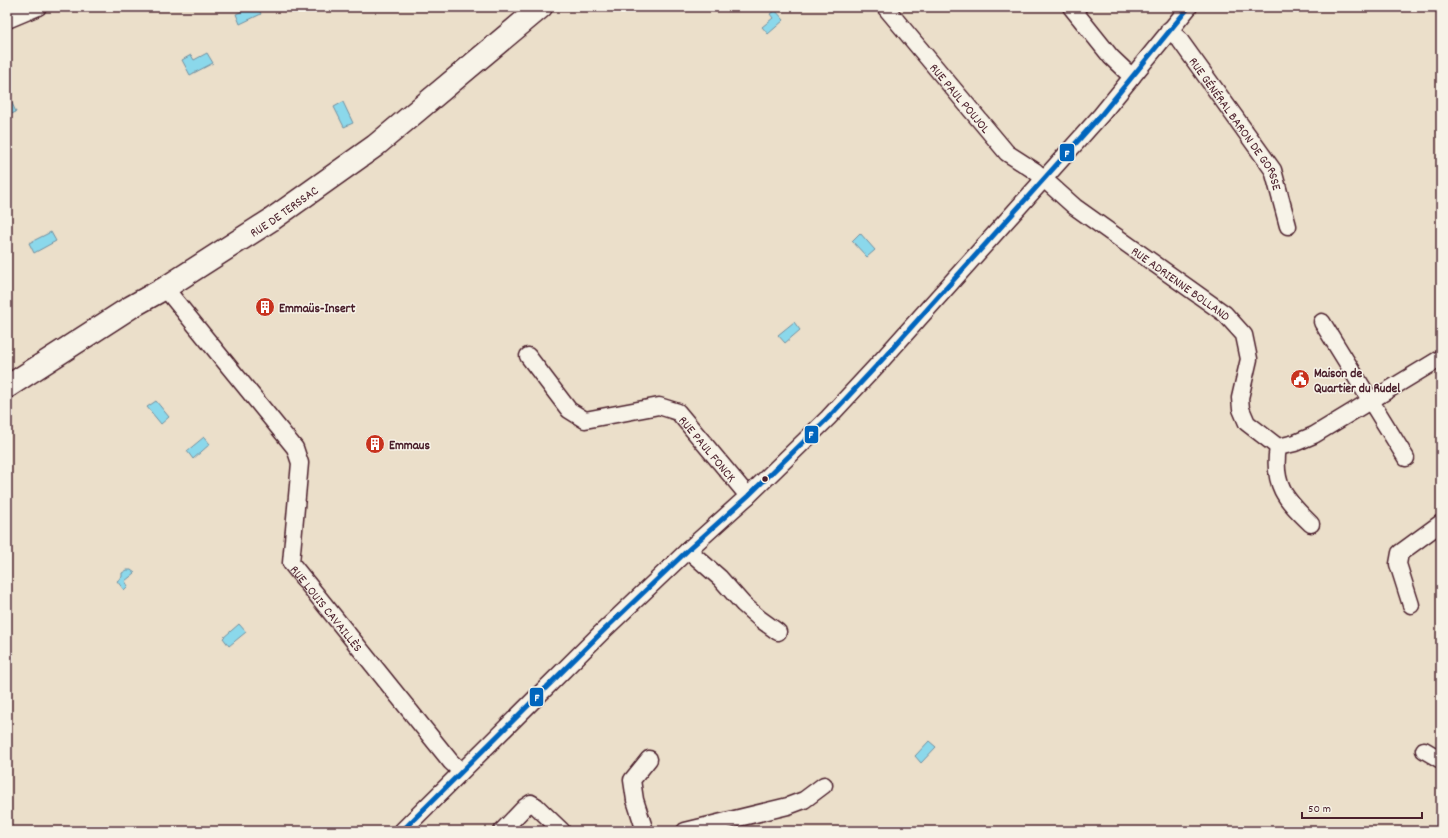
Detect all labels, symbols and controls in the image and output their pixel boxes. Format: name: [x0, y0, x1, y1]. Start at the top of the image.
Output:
street label: RUE GÉNÉRAL BARON DE GORSSE: [1183, 54, 1285, 193]
street label: RUE PAUL POUJOL: [924, 60, 994, 139]
line badge: F: [1059, 143, 1075, 162]
text: F: [1065, 147, 1071, 163]
street label: RUE DE TERSSAC: [247, 182, 324, 243]
street label: RUE ADRIENNE BOLLAND: [1126, 243, 1234, 326]
building icon: Emmaüs-Insert: [254, 296, 276, 318]
place label: Emmaüs-Insert: [279, 300, 355, 319]
place label: Maison de Quartier du Rudel: [1314, 365, 1401, 399]
public building icon: Maison de Quartier du Rudel: [1289, 368, 1311, 390]
street label: RUE PAUL FONCK: [673, 412, 740, 487]
line badge: F: [804, 425, 819, 444]
text: F: [809, 428, 815, 444]
building icon: Emmaus: [364, 433, 386, 455]
place label: Emmaus: [389, 437, 430, 456]
unlabelled marker: [760, 474, 770, 484]
street label: RUE LOUIS CAVAILLÈS: [284, 562, 366, 657]
line badge: F: [529, 687, 544, 707]
text: F: [535, 691, 541, 707]
scale bar: [1302, 794, 1422, 820]
text: 50 m: [1308, 801, 1331, 818]

